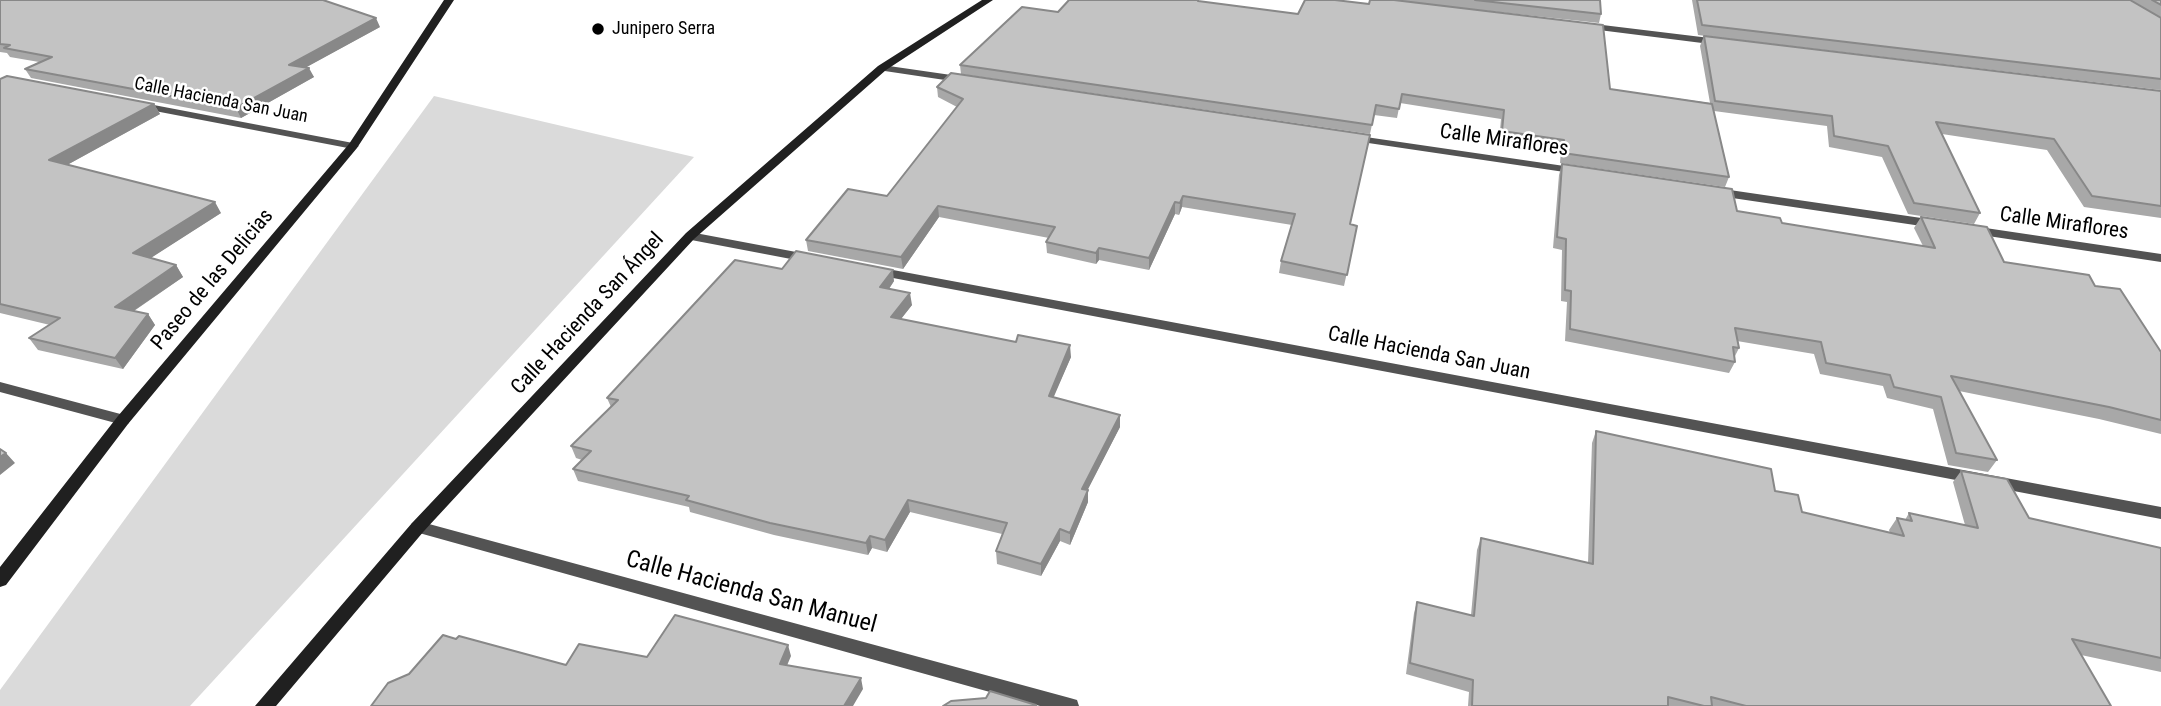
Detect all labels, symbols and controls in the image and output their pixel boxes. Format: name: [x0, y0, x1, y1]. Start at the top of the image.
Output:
place label: Junipero Serra: [612, 18, 715, 40]
marker: Junipero Serra: [590, 21, 606, 37]
street label: Calle Hacienda San Juan: [132, 74, 310, 128]
street label: Calle Miraflores: [1438, 119, 1570, 163]
street label: Calle Miraflores: [1998, 202, 2130, 246]
street label: Paseo de las Delicias: [147, 204, 279, 356]
street label: Calle Hacienda San Ángel: [506, 228, 670, 400]
street label: Calle Hacienda San Juan: [1326, 322, 1532, 386]
street label: Calle Hacienda San Manuel: [623, 546, 879, 640]

